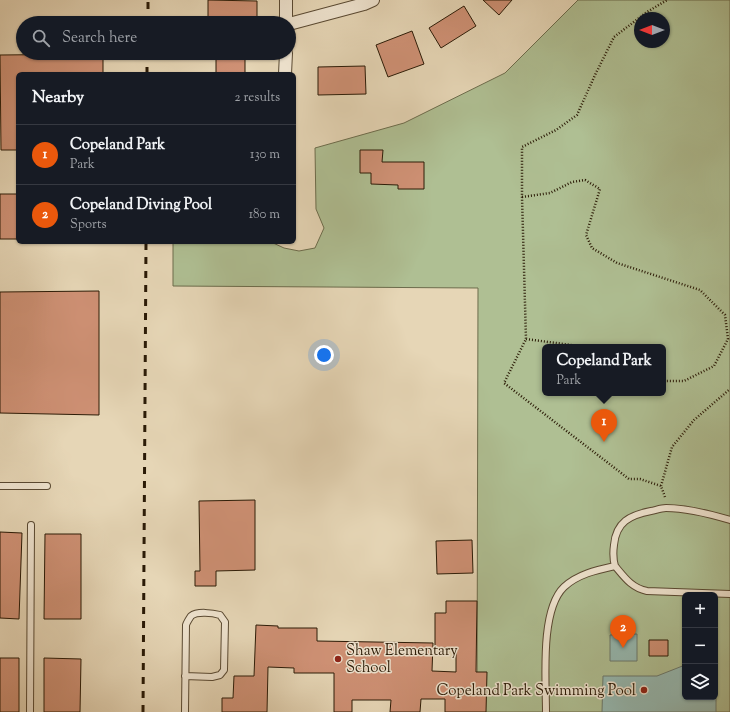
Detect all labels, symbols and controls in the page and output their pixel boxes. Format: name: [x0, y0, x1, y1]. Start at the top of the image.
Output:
north arrow: [634, 12, 670, 48]
search box: [16, 16, 296, 60]
icon: search: [30, 27, 52, 49]
text: Search here: [62, 28, 137, 49]
text: Nearby: [32, 86, 84, 110]
text: 2 results: [235, 89, 280, 107]
text: Copeland Park: [70, 135, 165, 156]
text: 1: [43, 146, 47, 164]
text: 130 m: [250, 146, 280, 164]
text: Park: [70, 156, 95, 174]
text: Copeland Diving Pool: [70, 195, 212, 216]
text: 2: [42, 206, 48, 224]
text: 180 m: [249, 206, 280, 224]
text: Sports: [70, 216, 107, 234]
popup: [542, 344, 666, 396]
your location: [314, 345, 334, 365]
text: Copeland Park: [556, 351, 652, 372]
text: Park: [556, 372, 581, 390]
pin: 1: [591, 409, 617, 442]
map controls: [682, 592, 718, 700]
button: +: [682, 592, 718, 628]
pin: 2: [610, 615, 636, 648]
button: −: [682, 628, 718, 664]
place label: Shaw Elementary School: [346, 641, 458, 679]
marker: Shaw Elementary School: [333, 654, 343, 664]
button: layers: [682, 664, 718, 700]
place label: Copeland Park Swimming Pool: [437, 681, 636, 702]
marker: Copeland Park Swimming Pool: [639, 685, 649, 695]

